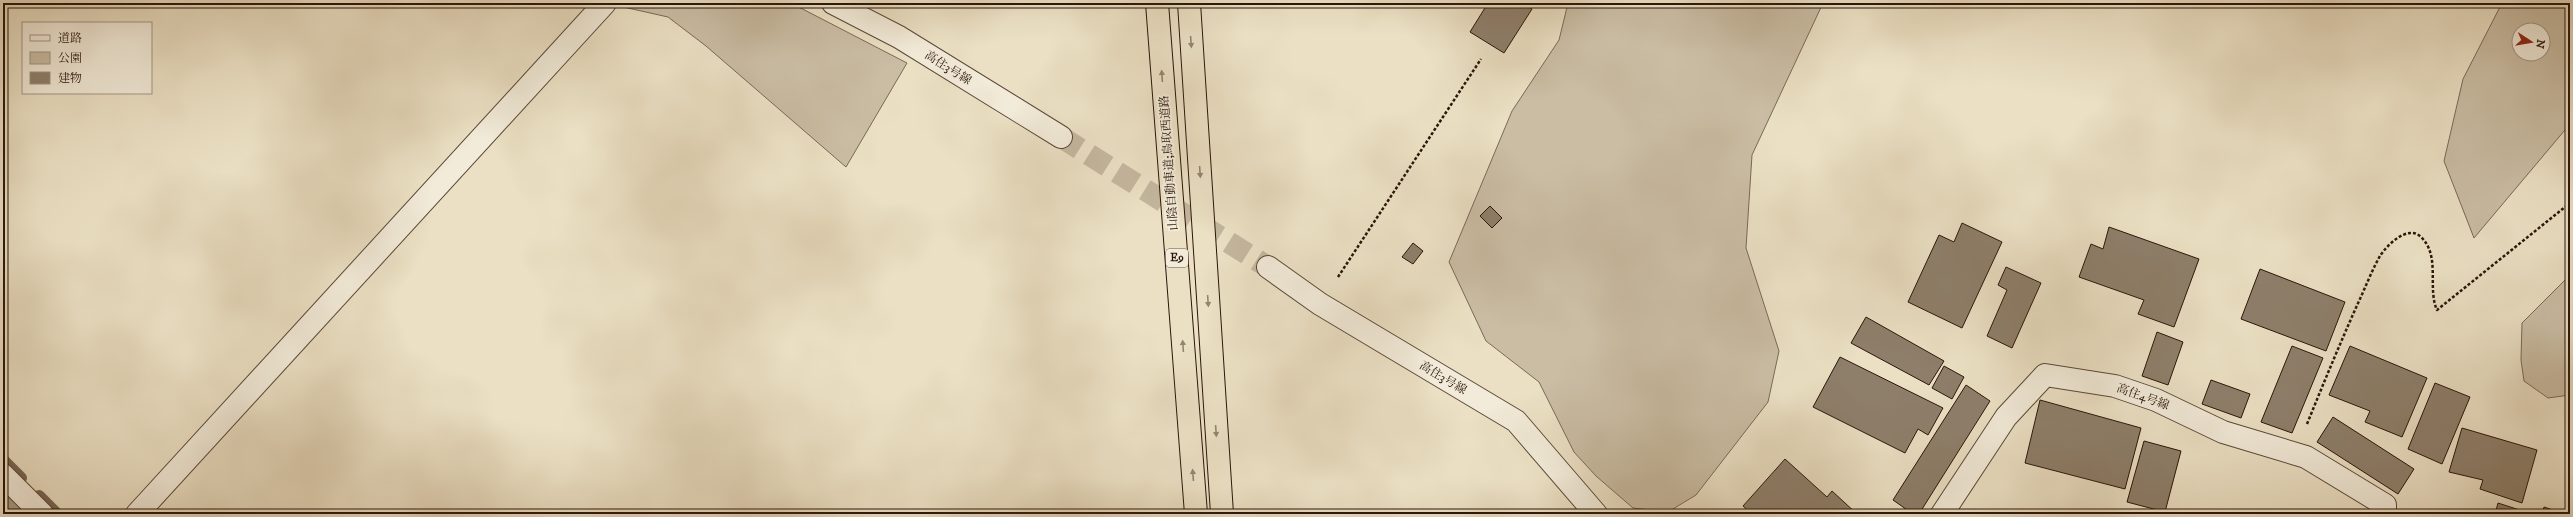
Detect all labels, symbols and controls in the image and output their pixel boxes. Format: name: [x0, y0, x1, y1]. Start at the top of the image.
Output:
legend: [22, 22, 152, 94]
north arrow: [2511, 22, 2551, 62]
text: 道路: [58, 31, 82, 46]
one-way arrow: [1188, 36, 1195, 48]
text: N: [2532, 38, 2548, 50]
street label: 高住3号線: [922, 48, 974, 88]
text: 公園: [58, 51, 82, 66]
one-way arrow: [1159, 70, 1166, 82]
text: 建物: [58, 71, 82, 86]
street label: 山陰自動車道;鳥取西道路: [1157, 95, 1181, 231]
one-way arrow: [1196, 166, 1203, 178]
road number: E9: [1166, 249, 1188, 267]
one-way arrow: [1205, 295, 1212, 307]
one-way arrow: [1180, 339, 1187, 352]
street label: 高住3号線: [1417, 358, 1469, 398]
street label: 高住4号線: [2115, 381, 2171, 413]
one-way arrow: [1213, 425, 1220, 437]
one-way arrow: [1190, 469, 1197, 481]

